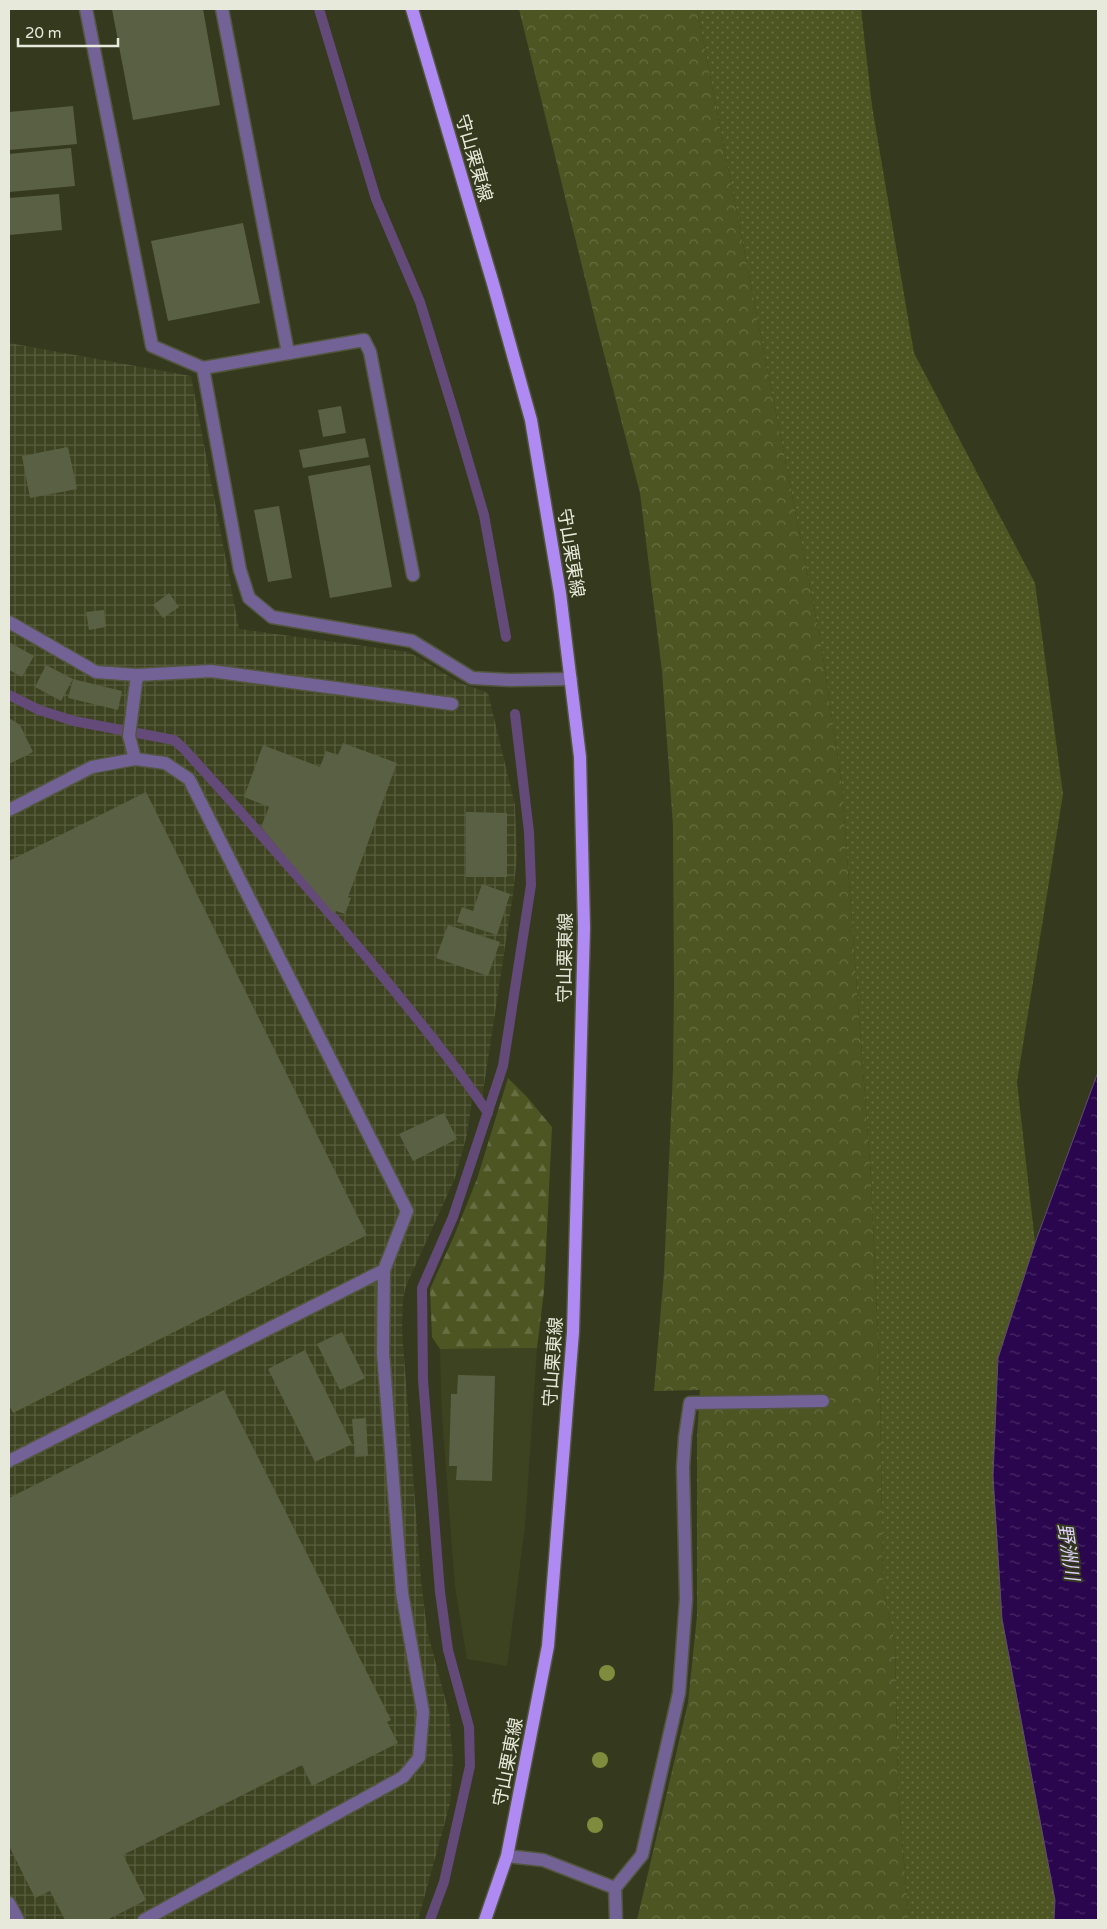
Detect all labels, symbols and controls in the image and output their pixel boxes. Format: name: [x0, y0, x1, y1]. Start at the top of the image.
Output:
scale bar: [18, 15, 118, 47]
text: 20 m: [25, 24, 62, 42]
street label: 守山栗東線: [451, 112, 497, 204]
street label: 守山栗東線: [553, 507, 589, 599]
street label: 守山栗東線: [553, 913, 577, 1003]
street label: 守山栗東線: [539, 1316, 567, 1408]
water label: 野洲川: [1053, 1522, 1083, 1584]
street label: 守山栗東線: [489, 1716, 527, 1808]

